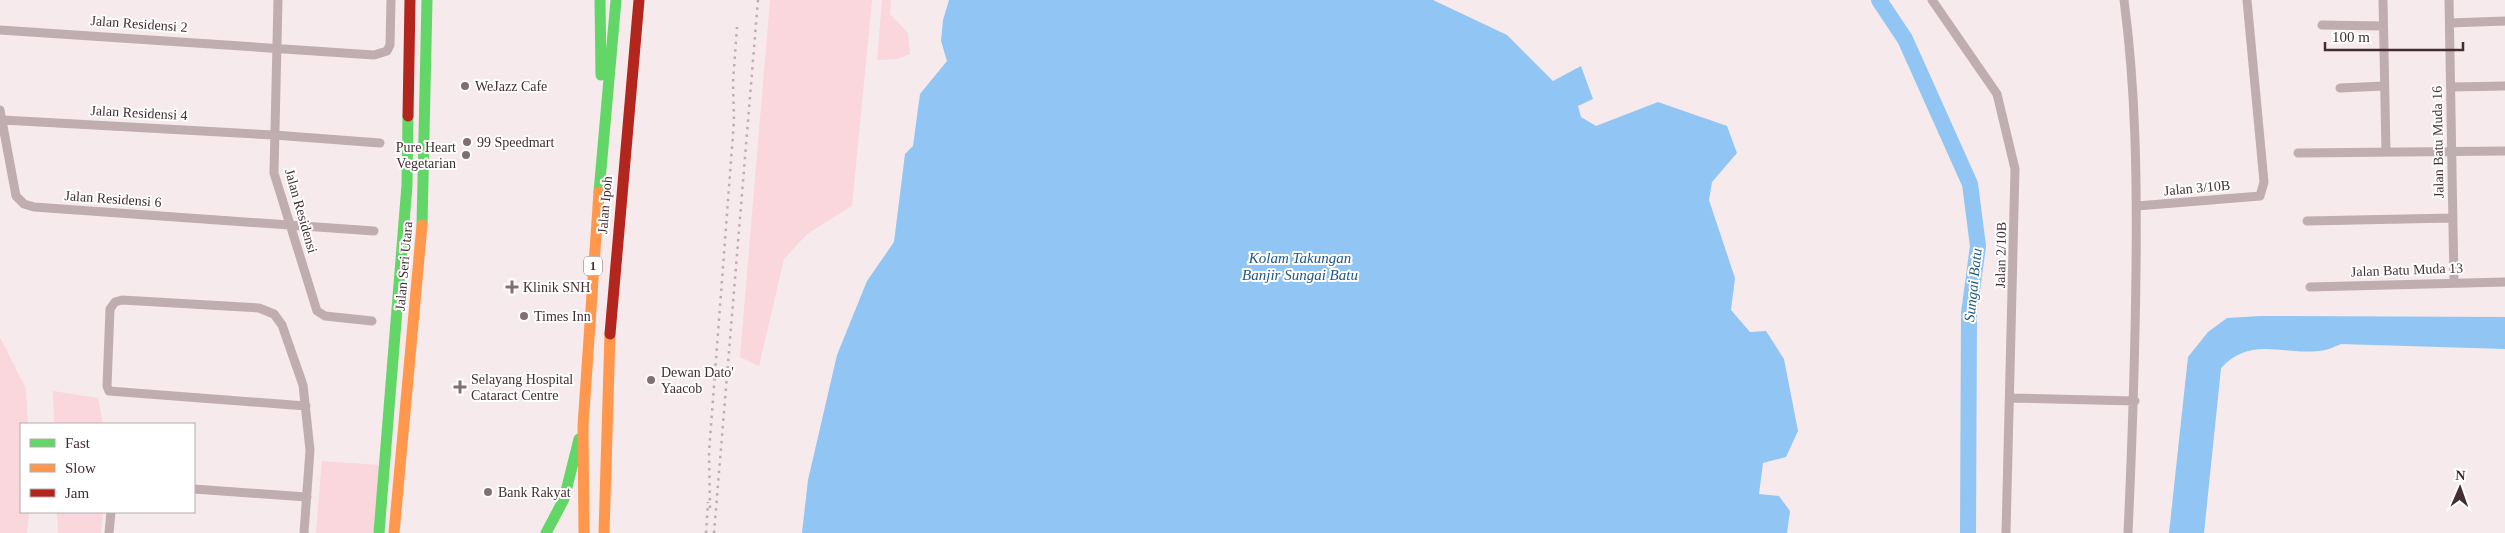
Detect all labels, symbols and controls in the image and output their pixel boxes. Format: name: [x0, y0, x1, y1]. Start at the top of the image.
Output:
street label: Jalan Residensi 2: [90, 13, 188, 35]
scale bar: [2325, 20, 2462, 52]
text: 100 m: [2332, 29, 2370, 45]
place label: WeJazz Cafe: [475, 79, 547, 94]
marker: WeJazz Cafe: [459, 80, 471, 92]
street label: Jalan Batu Muda 16: [2430, 86, 2446, 198]
street label: Jalan Residensi 4: [90, 103, 188, 123]
place label: 99 Speedmart: [477, 135, 554, 150]
marker: 99 Speedmart: [461, 136, 473, 148]
place label: Pure Heart Vegetarian: [396, 140, 456, 171]
marker: Pure Heart Vegetarian: [460, 149, 472, 161]
street label: Jalan Residensi: [282, 167, 320, 255]
street label: Jalan Ipoh: [595, 175, 615, 235]
street label: Jalan 3/10B: [2163, 178, 2231, 198]
street label: Jalan Residensi 6: [64, 188, 162, 210]
street label: Jalan Seri Utara: [393, 220, 415, 311]
street label: Jalan 2/10B: [1993, 222, 2009, 288]
water label: Sungai Batu: [1961, 247, 1985, 323]
water label: Kolam Takungan Banjir Sungai Batu: [1242, 250, 1358, 283]
road number: 1: [584, 256, 602, 276]
street label: Jalan Batu Muda 13: [2351, 261, 2463, 279]
marker: Klinik SNH: [505, 280, 519, 294]
place label: Klinik SNH: [523, 280, 590, 295]
place label: Times Inn: [534, 309, 591, 324]
marker: Times Inn: [518, 310, 530, 322]
place label: Dewan Dato' Yaacob: [661, 365, 734, 396]
place label: Selayang Hospital Cataract Centre: [471, 372, 573, 403]
marker: Dewan Dato' Yaacob: [645, 374, 657, 386]
marker: Selayang Hospital Cataract Centre: [453, 380, 467, 394]
legend: [20, 423, 195, 513]
text: Fast: [65, 435, 91, 451]
text: Slow: [65, 460, 96, 476]
north arrow: [2435, 463, 2485, 513]
text: N: [2455, 468, 2466, 483]
text: Jam: [65, 485, 89, 501]
place label: Bank Rakyat: [498, 485, 571, 500]
marker: Bank Rakyat: [482, 486, 494, 498]

